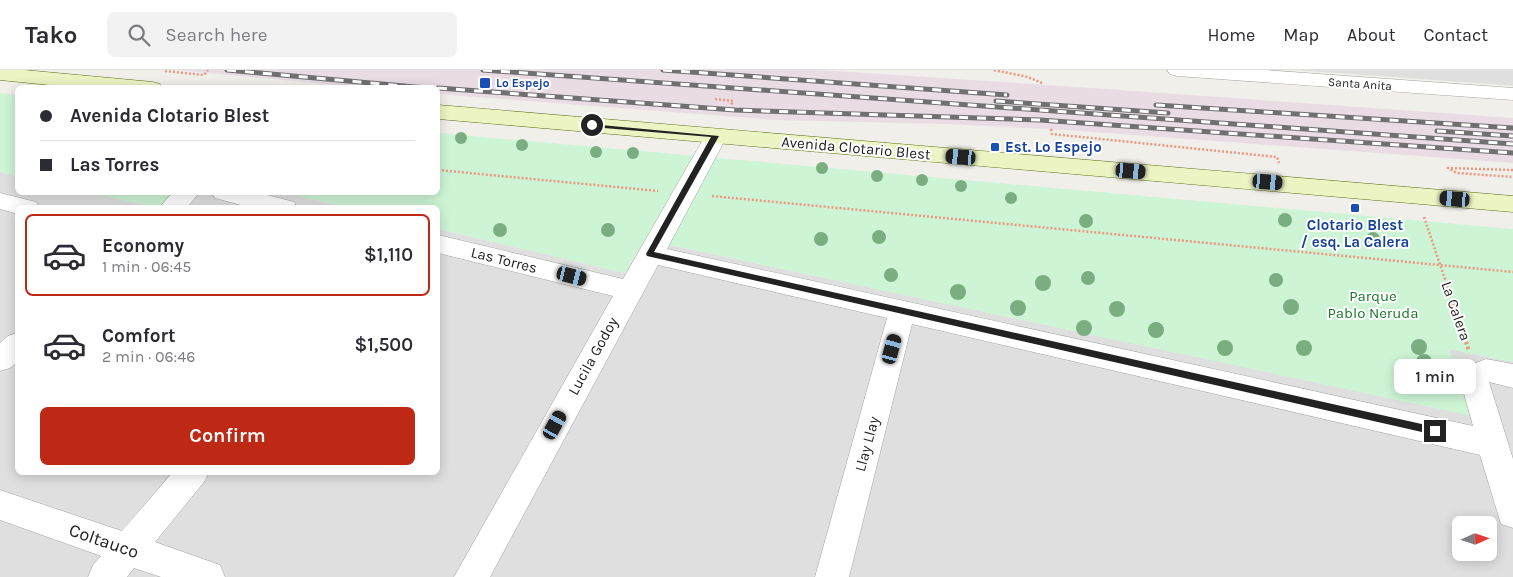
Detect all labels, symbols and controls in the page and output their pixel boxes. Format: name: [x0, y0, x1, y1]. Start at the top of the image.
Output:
search box: [107, 12, 457, 57]
text: Tako: [25, 21, 77, 49]
icon: search: [125, 21, 153, 49]
text: Search here: [165, 24, 268, 46]
text: Home: [1207, 24, 1255, 46]
text: Map: [1283, 24, 1319, 46]
text: About: [1347, 24, 1396, 46]
text: Contact: [1424, 24, 1488, 46]
street label: Santa Anita: [1328, 75, 1392, 93]
marker: Lo Espejo: [478, 76, 492, 90]
place label: Lo Espejo: [496, 76, 550, 90]
text: Avenida Clotario Blest: [70, 105, 269, 127]
route start: [581, 114, 603, 136]
street label: Avenida Clotario Blest: [781, 133, 932, 164]
place label: Est. Lo Espejo: [1005, 138, 1102, 156]
marker: Est. Lo Espejo: [989, 141, 1001, 153]
car: [945, 148, 976, 166]
text: Las Torres: [70, 154, 159, 176]
car: [1115, 162, 1146, 180]
car: [1252, 173, 1283, 191]
car: [1439, 190, 1470, 208]
marker: Clotario Blest / esq. La Calera: [1349, 202, 1361, 214]
place label: Clotario Blest / esq. La Calera: [1301, 216, 1409, 251]
icon: car: [42, 233, 87, 278]
text: Economy: [102, 235, 184, 257]
street label: Las Torres: [469, 243, 539, 277]
text: $1,110: [364, 244, 413, 266]
text: 1 min · 06:45: [102, 257, 191, 276]
car: [555, 265, 588, 287]
street label: La Calera: [1437, 279, 1475, 343]
park label: Parque Pablo Neruda: [1327, 287, 1419, 322]
street label: Lucila Godoy: [564, 314, 622, 398]
icon: car: [42, 323, 87, 368]
text: Comfort: [102, 325, 176, 347]
car: [880, 333, 903, 365]
text: $1,500: [354, 334, 413, 356]
text: 2 min · 06:46: [102, 347, 195, 366]
callout: 1 min: [1394, 358, 1476, 394]
text: 1 min: [1415, 367, 1455, 386]
button: Confirm: [40, 407, 415, 465]
car: [541, 408, 568, 442]
street label: Llay Llay: [851, 414, 883, 474]
route end: [1424, 420, 1446, 442]
north arrow: [1452, 516, 1498, 561]
map controls: [1452, 516, 1497, 561]
street label: Coltauco: [66, 519, 142, 563]

